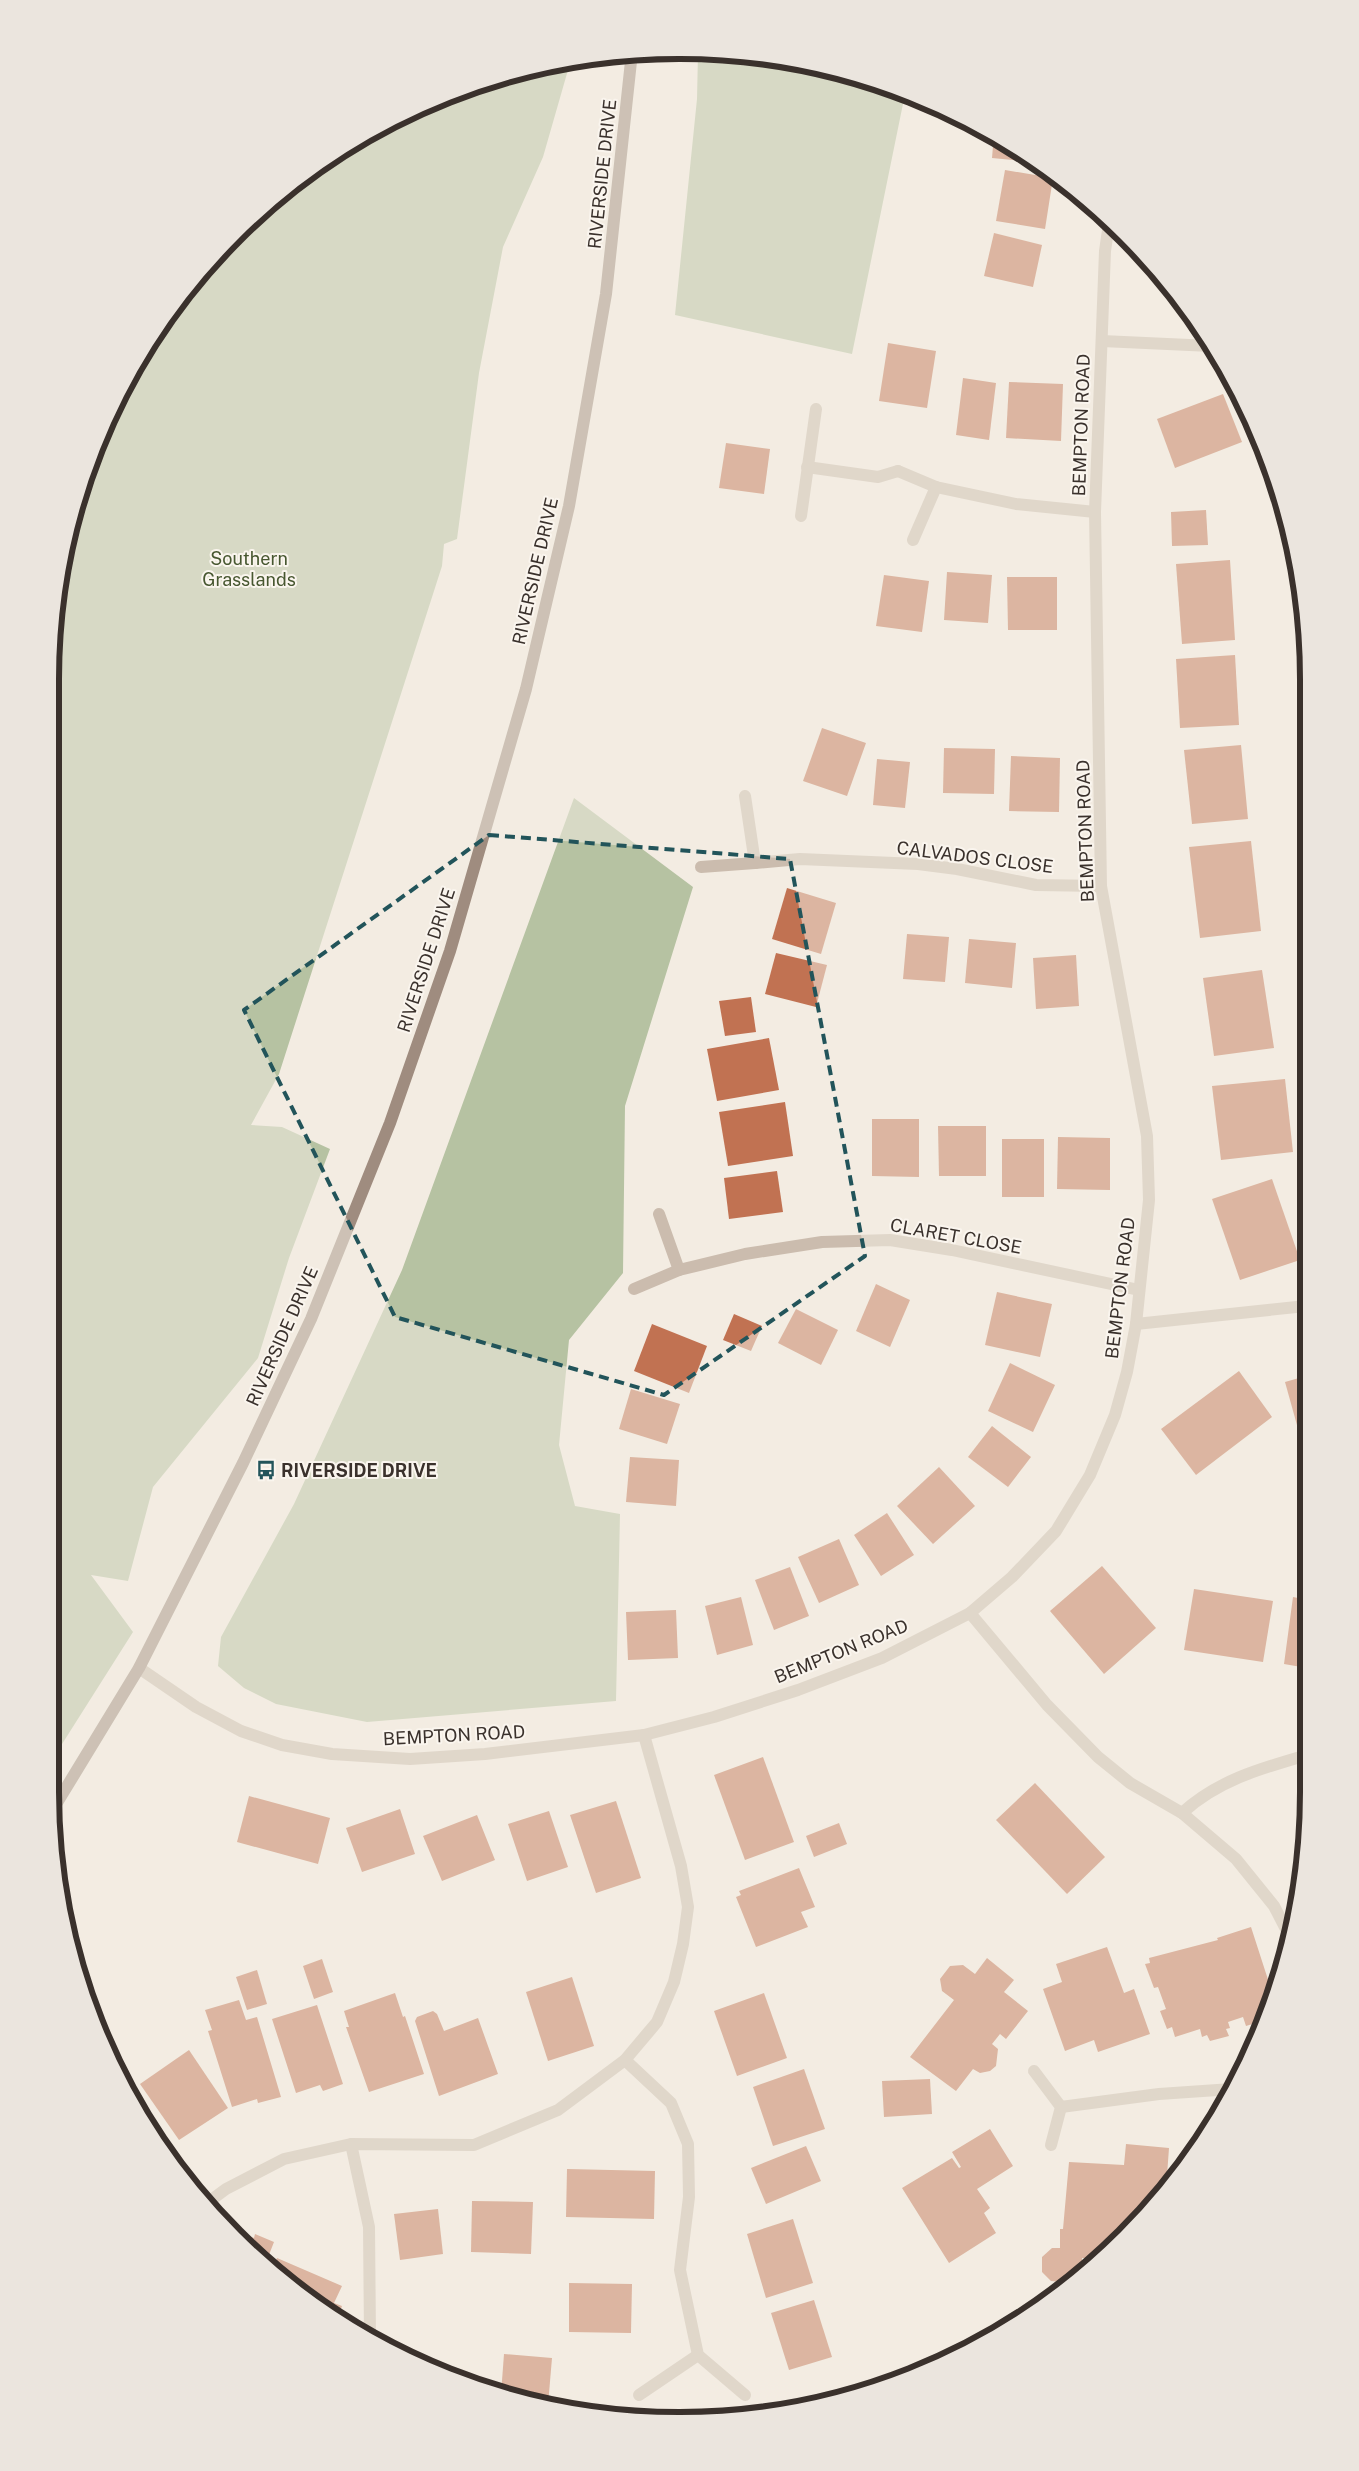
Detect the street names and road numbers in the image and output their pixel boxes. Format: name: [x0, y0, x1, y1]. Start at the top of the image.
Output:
street label: RIVERSIDE DRIVE: [584, 98, 620, 250]
street label: BEMPTON ROAD: [1068, 353, 1094, 497]
street label: RIVERSIDE DRIVE: [508, 495, 562, 647]
street label: BEMPTON ROAD: [1072, 759, 1098, 903]
street label: CALVADOS CLOSE: [895, 837, 1055, 877]
street label: RIVERSIDE DRIVE: [393, 885, 459, 1035]
street label: CLARET CLOSE: [889, 1214, 1023, 1258]
street label: BEMPTON ROAD: [1101, 1216, 1139, 1360]
street label: RIVERSIDE DRIVE: [242, 1263, 322, 1409]
street label: BEMPTON ROAD: [771, 1615, 911, 1687]
street label: BEMPTON ROAD: [382, 1721, 526, 1749]

